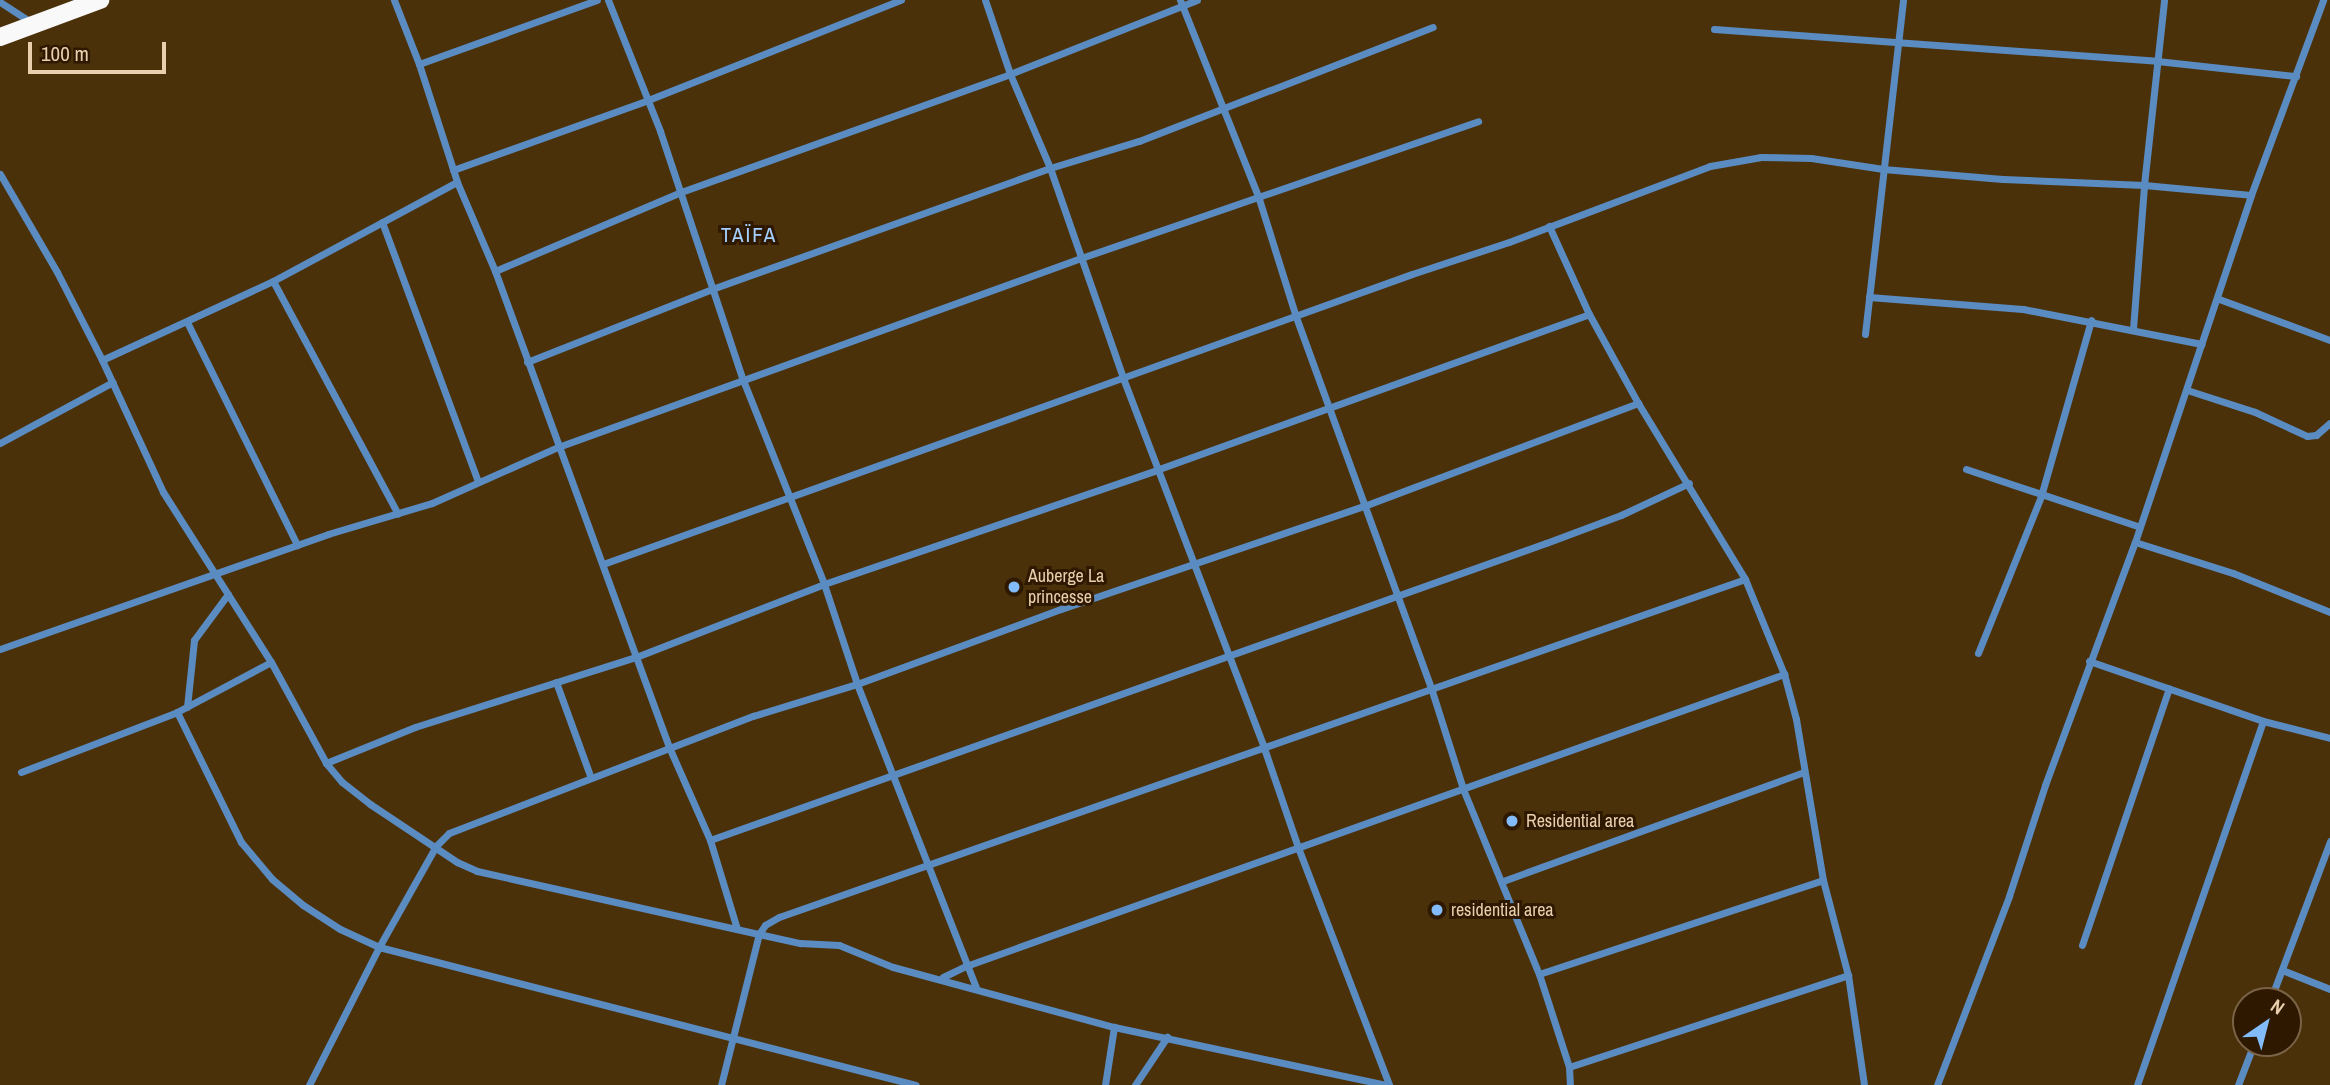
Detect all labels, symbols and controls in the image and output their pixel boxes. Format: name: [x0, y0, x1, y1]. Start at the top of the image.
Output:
scale bar: [32, 28, 170, 72]
text: 100 m: [41, 39, 89, 68]
district label: TAÏFA: [721, 222, 777, 248]
place label: Auberge La princesse: [1028, 566, 1104, 608]
marker: Auberge La princesse: [1006, 579, 1022, 595]
place label: Residential area: [1526, 810, 1634, 832]
marker: Residential area: [1504, 813, 1520, 829]
place label: residential area: [1451, 899, 1554, 921]
marker: residential area: [1429, 902, 1445, 918]
north arrow: [2232, 987, 2302, 1057]
text: N: [2266, 993, 2290, 1020]

